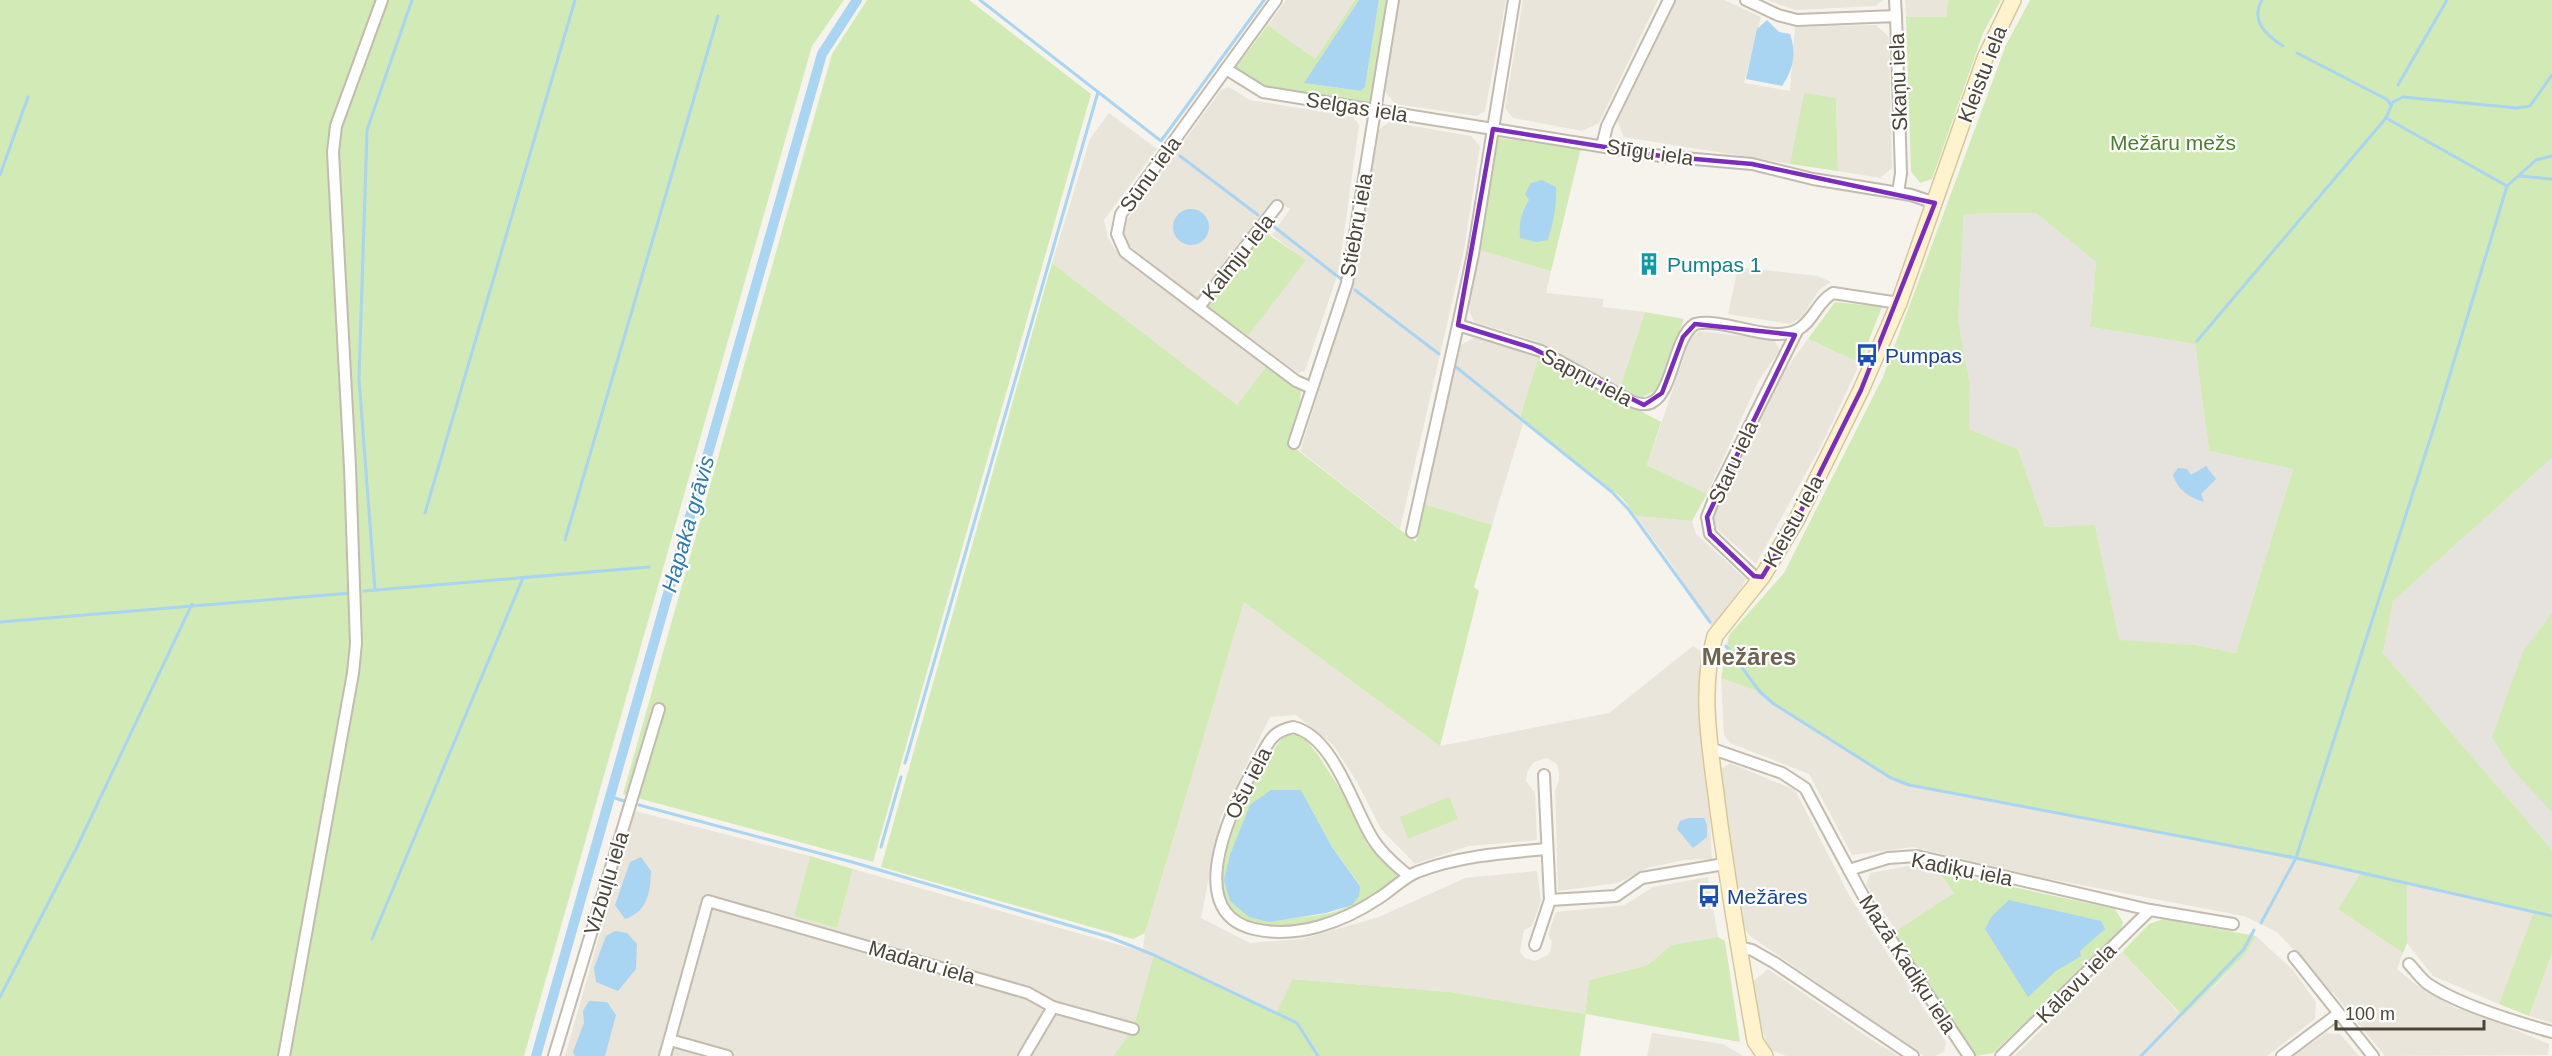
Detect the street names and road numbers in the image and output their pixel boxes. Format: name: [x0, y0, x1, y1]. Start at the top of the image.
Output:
street label: Kleistu iela: [1953, 22, 2011, 126]
street label: Skaņu iela: [1885, 32, 1911, 131]
street label: Selgas iela: [1304, 88, 1410, 126]
street label: Sūnu iela: [1115, 132, 1185, 216]
street label: Stīgu iela: [1605, 135, 1695, 170]
street label: Stiebru iela: [1336, 171, 1377, 279]
street label: Kalmju iela: [1197, 209, 1279, 305]
street label: Sapņu iela: [1538, 344, 1636, 411]
street label: Staru iela: [1704, 417, 1762, 507]
street label: Kleistu iela: [1758, 471, 1828, 571]
street label: Ošu iela: [1220, 743, 1276, 823]
street label: Vizbuļu iela: [579, 828, 633, 938]
street label: Kadiķu iela: [1909, 848, 2015, 890]
street label: Mazā Kadiķu iela: [1855, 891, 1961, 1038]
street label: Madaru iela: [866, 936, 978, 988]
street label: Kālavu iela: [2032, 938, 2121, 1027]

